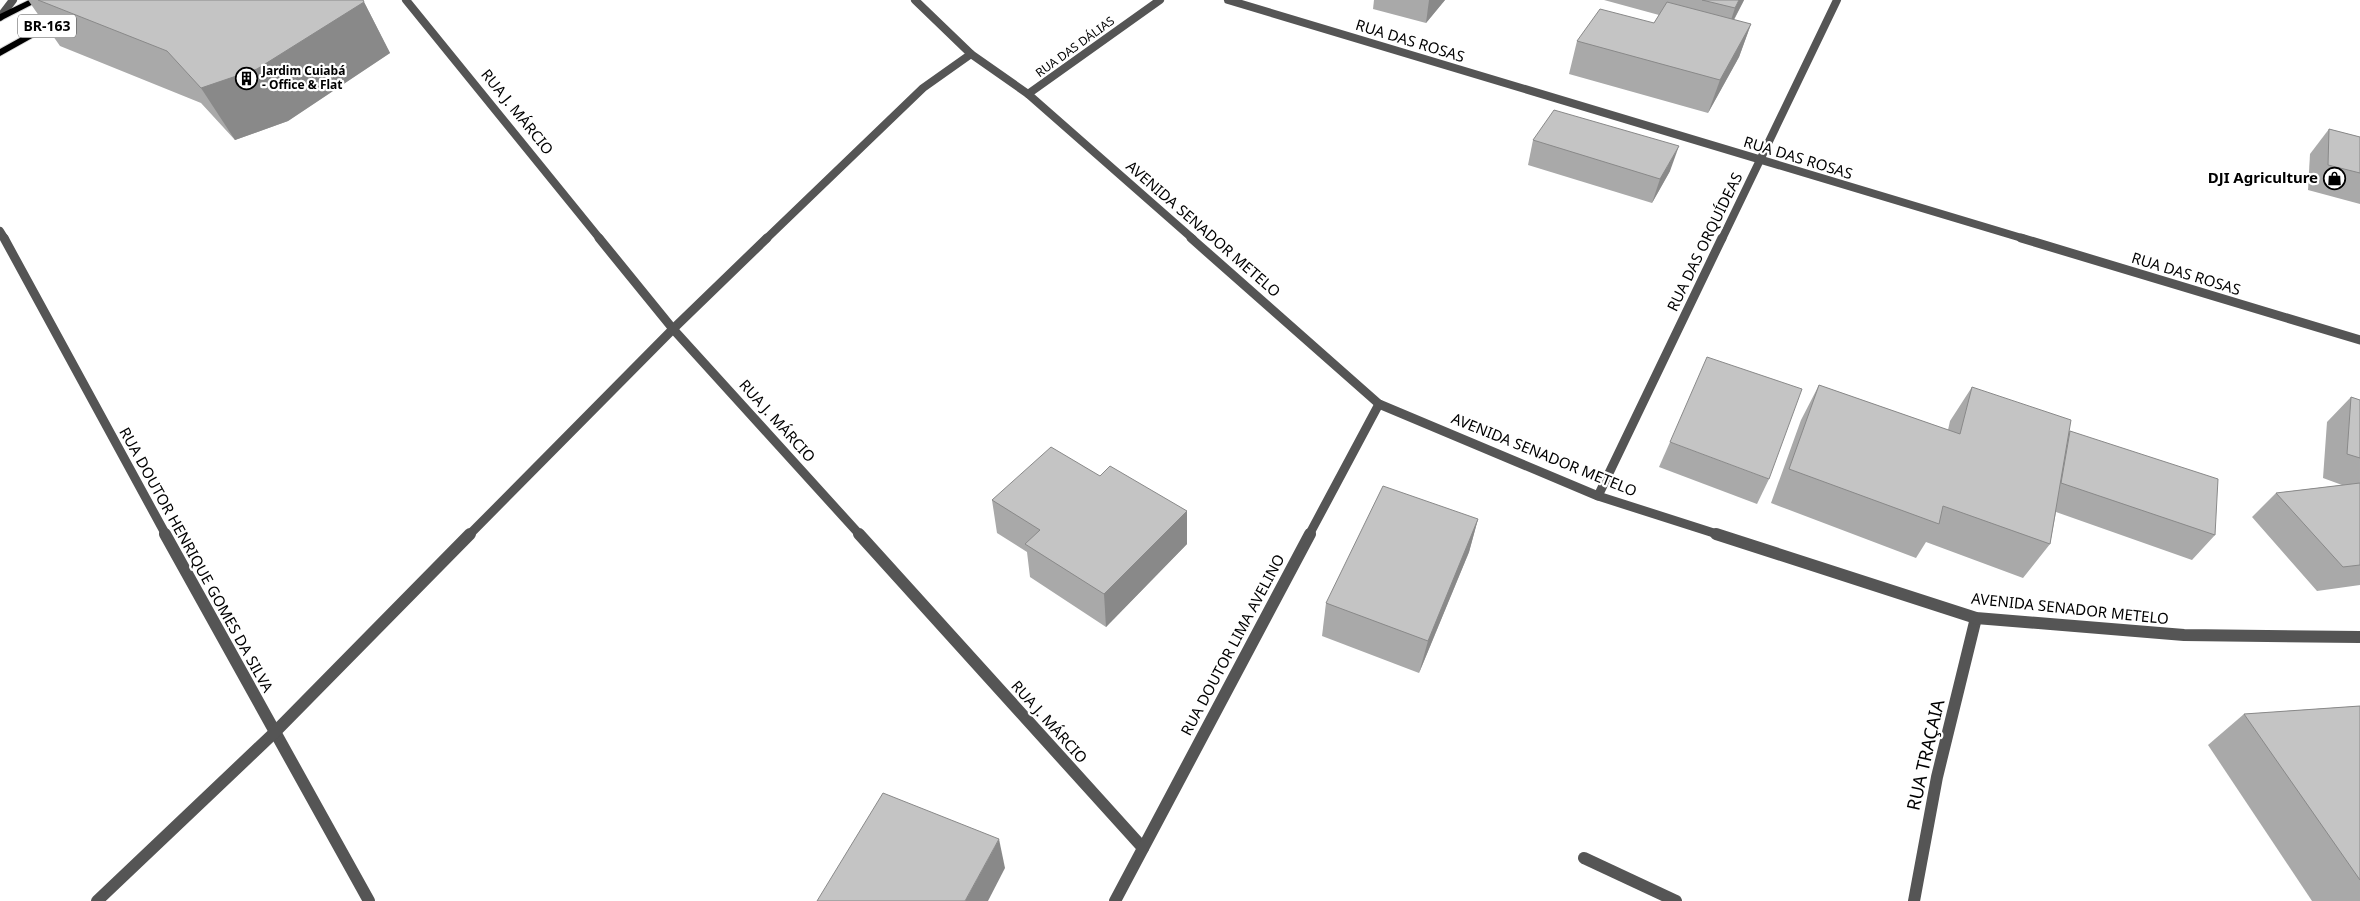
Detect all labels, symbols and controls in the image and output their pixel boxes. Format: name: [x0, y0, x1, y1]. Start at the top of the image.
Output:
street label: RUA DAS DÁLIAS: [1032, 12, 1118, 81]
street label: RUA DAS ROSAS: [1353, 14, 1467, 66]
road number: BR-163: [18, 15, 76, 38]
place label: Jardim Cuiabá - Office & Flat: [261, 62, 345, 93]
street label: RUA J. MÁRCIO: [477, 64, 558, 158]
building icon: Jardim Cuiabá - Office & Flat: [234, 66, 258, 90]
street label: RUA DAS ROSAS: [1741, 131, 1855, 183]
street label: AVENIDA SENADOR METELO: [1122, 156, 1285, 301]
shop icon: DJI Agriculture: [2322, 166, 2346, 190]
place label: DJI Agriculture: [2208, 167, 2318, 187]
street label: RUA DAS ORQUÍDEAS: [1662, 169, 1746, 314]
street label: RUA DAS ROSAS: [2129, 247, 2243, 299]
street label: RUA J. MÁRCIO: [735, 375, 820, 466]
street label: AVENIDA SENADOR METELO: [1449, 408, 1640, 500]
street label: RUA DOUTOR HENRIQUE GOMES DA SILVA: [115, 423, 279, 696]
street label: RUA DOUTOR LIMA AVELINO: [1176, 550, 1289, 739]
street label: AVENIDA SENADOR METELO: [1970, 588, 2170, 628]
street label: RUA J. MÁRCIO: [1007, 676, 1092, 767]
street label: RUA TRAÇAIA: [1901, 696, 1950, 813]

